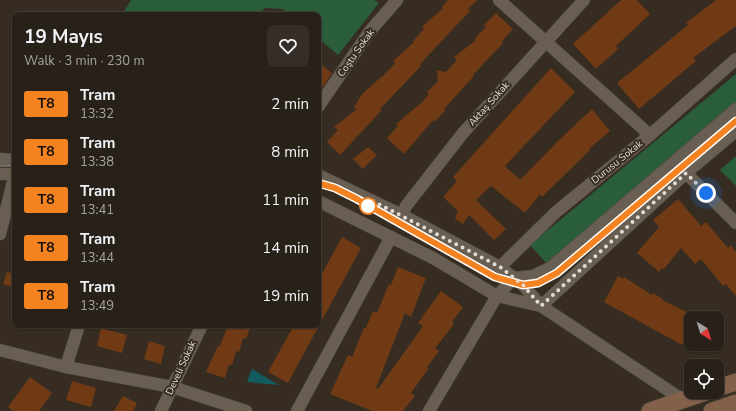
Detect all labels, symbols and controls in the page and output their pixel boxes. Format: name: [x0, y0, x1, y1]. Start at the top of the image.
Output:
text: 19 Mayıs: [24, 24, 103, 50]
button: heart: [267, 25, 309, 67]
street label: Coştu Sokak: [334, 26, 378, 80]
text: Walk · 3 min · 230 m: [24, 52, 145, 70]
street label: Aktaş Sokak: [465, 78, 513, 129]
text: Tram: [80, 85, 115, 105]
text: T8: [37, 94, 55, 113]
text: 2 min: [271, 94, 309, 114]
text: 13:32: [80, 105, 114, 123]
text: Tram: [80, 133, 115, 153]
street label: Durusu Sokak: [588, 136, 646, 187]
text: T8: [37, 142, 55, 161]
text: 8 min: [271, 142, 309, 162]
text: 13:38: [80, 153, 114, 171]
text: Tram: [80, 181, 115, 201]
your location: [696, 183, 716, 203]
text: T8: [37, 190, 55, 209]
text: 11 min: [262, 190, 309, 210]
unlabelled marker: [359, 197, 377, 215]
text: 13:41: [80, 201, 114, 219]
text: Tram: [80, 229, 115, 249]
text: T8: [37, 238, 55, 257]
text: 14 min: [262, 238, 309, 258]
text: 13:44: [80, 249, 114, 267]
text: Tram: [80, 277, 115, 297]
text: T8: [37, 286, 55, 305]
text: 19 min: [262, 286, 309, 306]
text: 13:49: [80, 297, 114, 315]
north arrow: [684, 311, 724, 351]
map controls: [684, 311, 724, 399]
street label: Develi Sokak: [162, 338, 200, 397]
button: locate: [684, 359, 724, 399]

